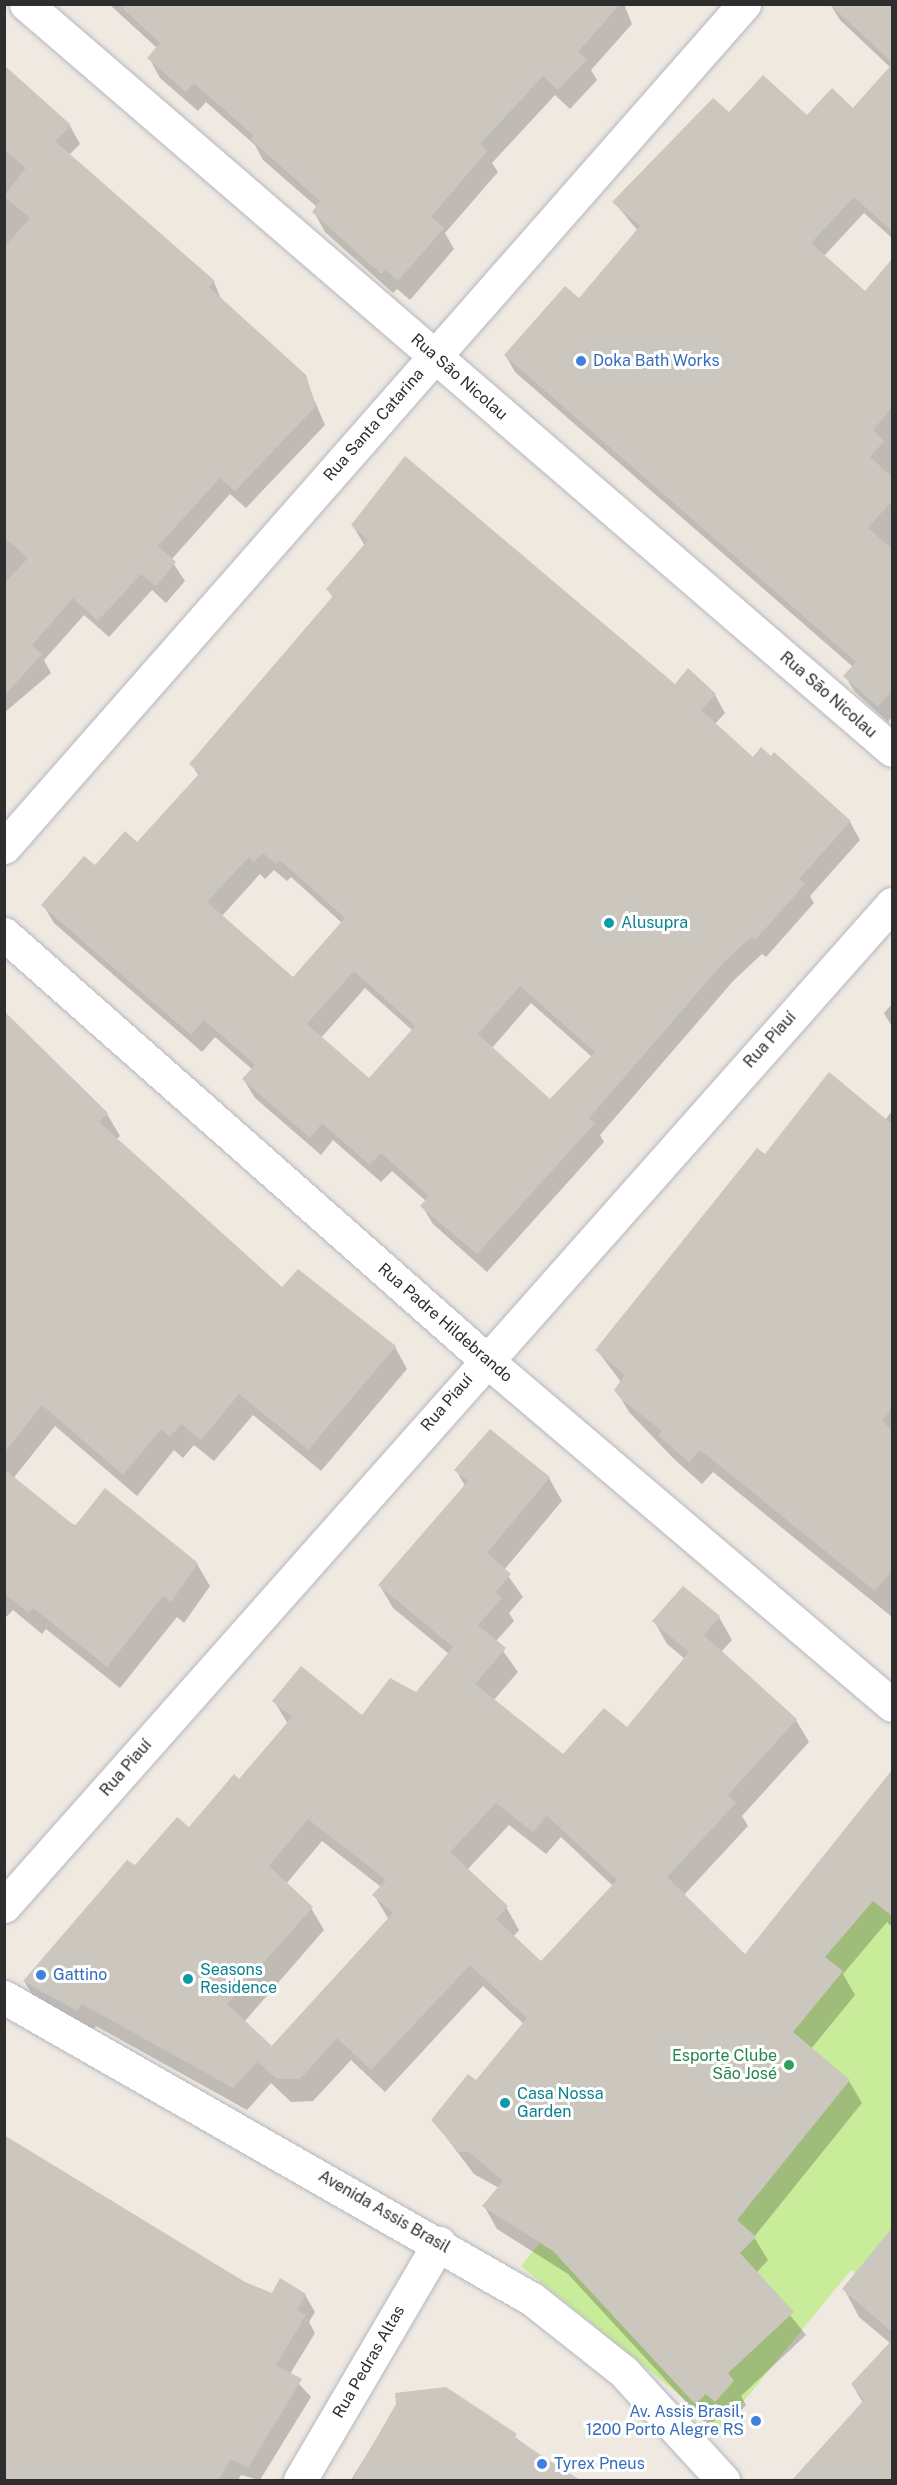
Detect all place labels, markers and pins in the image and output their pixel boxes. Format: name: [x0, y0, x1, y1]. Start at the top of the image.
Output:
place label: Doka Bath Works: [593, 351, 720, 371]
marker: Doka Bath Works: [574, 354, 588, 368]
place label: Alusupra: [621, 913, 688, 933]
marker: Alusupra: [602, 916, 616, 930]
place label: Seasons Residence: [200, 1960, 277, 1998]
place label: Gattino: [53, 1965, 107, 1985]
marker: Gattino: [34, 1968, 48, 1982]
marker: Seasons Residence: [181, 1972, 195, 1986]
place label: Esporte Clube São José: [672, 2046, 777, 2084]
marker: Esporte Clube São José: [782, 2058, 796, 2072]
place label: Casa Nossa Garden: [517, 2084, 604, 2122]
marker: Casa Nossa Garden: [498, 2096, 512, 2110]
place label: Av. Assis Brasil, 1200 Porto Alegre RS: [585, 2402, 744, 2440]
marker: Av. Assis Brasil, 1200 Porto Alegre RS: [749, 2414, 763, 2428]
place label: Tyrex Pneus: [554, 2454, 645, 2474]
marker: Tyrex Pneus: [535, 2457, 549, 2471]

